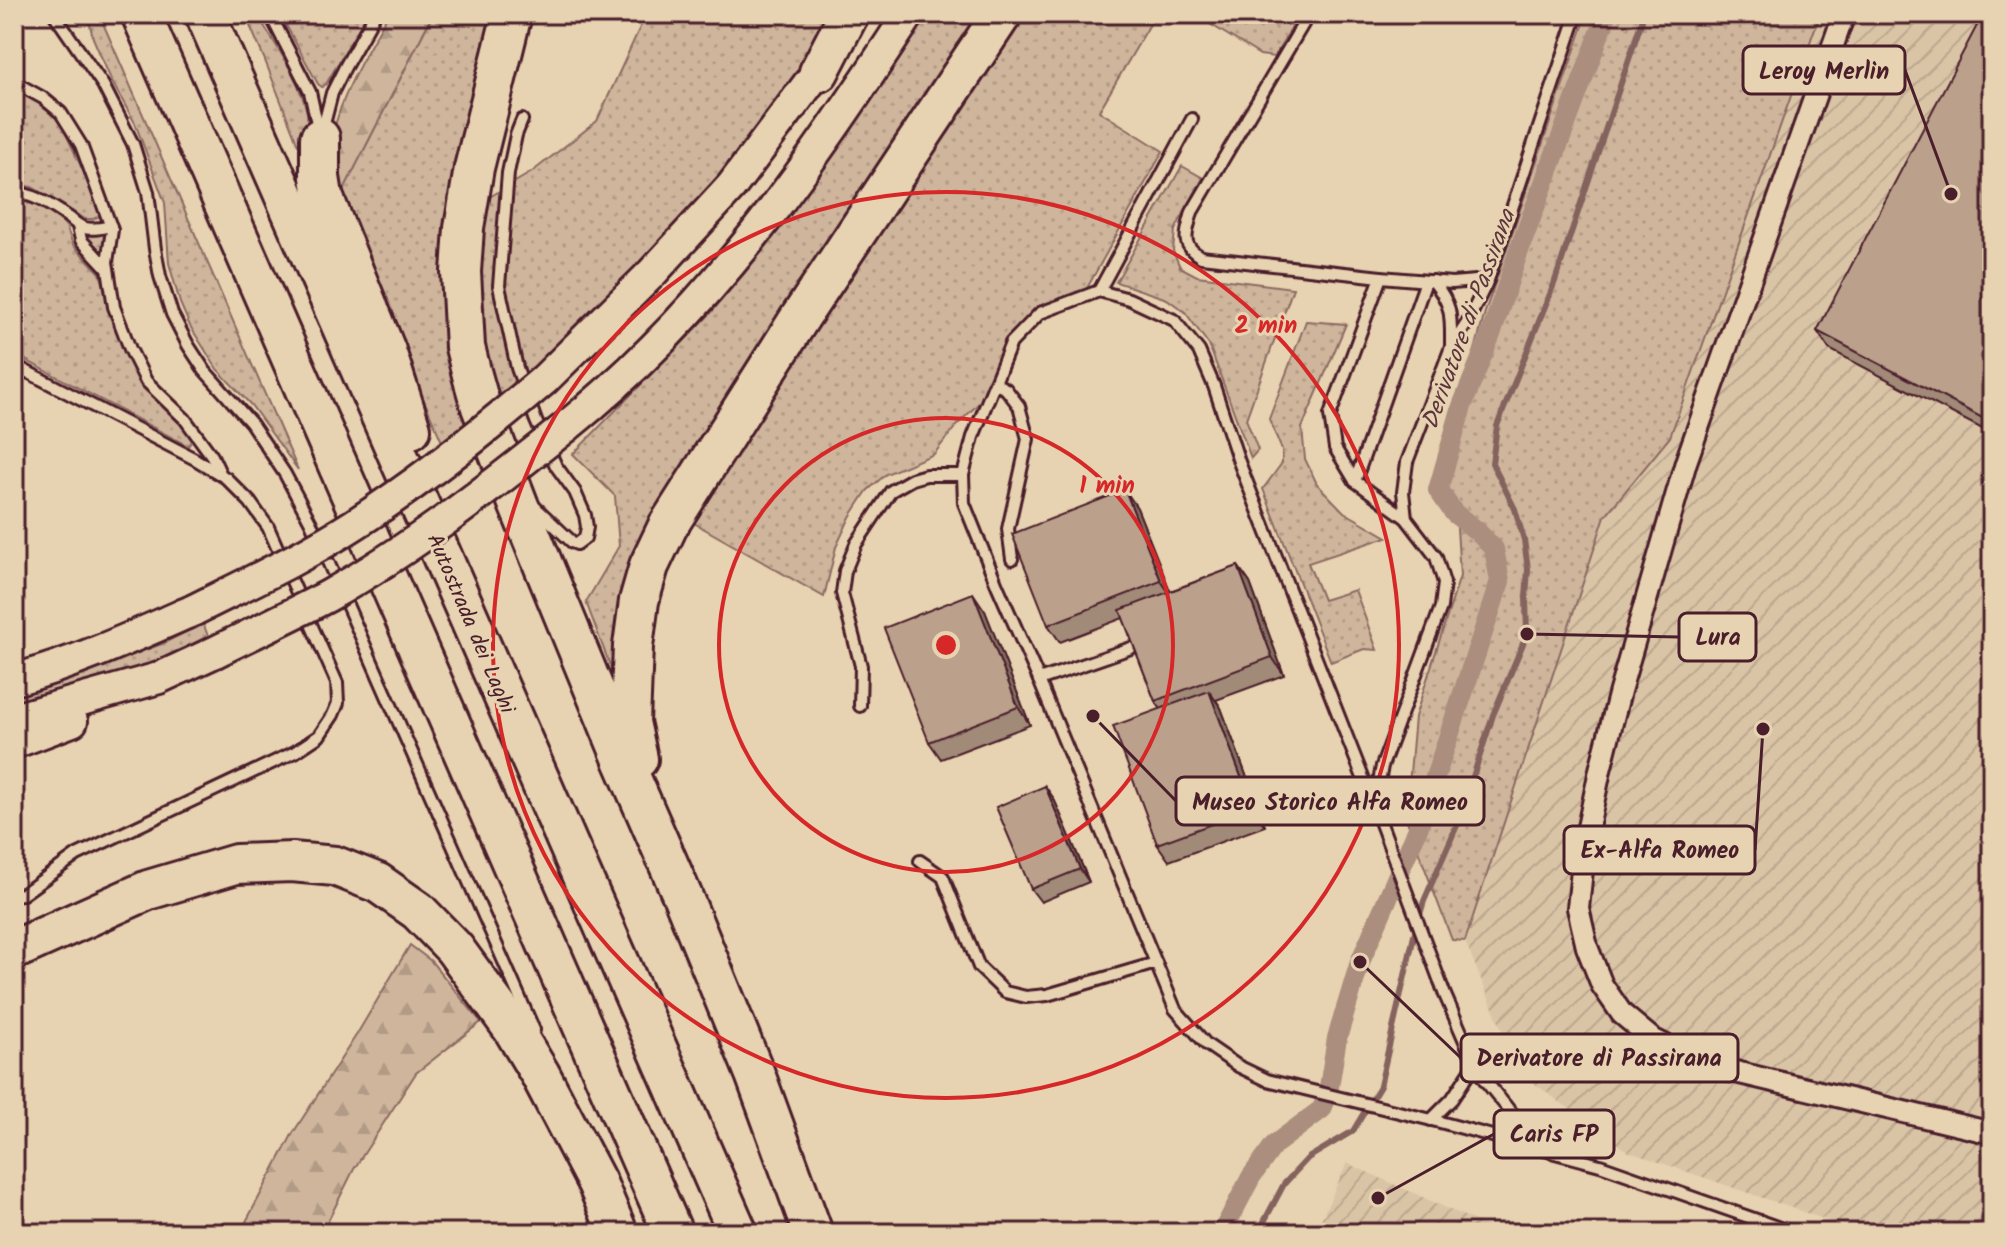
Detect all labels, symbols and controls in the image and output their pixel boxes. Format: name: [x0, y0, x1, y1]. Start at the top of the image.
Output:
callout: Leroy Merlin: [1743, 46, 1905, 94]
text: Leroy Merlin: [1759, 53, 1889, 92]
water label: Derivatore di Passirana: [1412, 203, 1528, 435]
text: 2 min: [1235, 307, 1297, 346]
text: 1 min: [1079, 467, 1135, 506]
street label: Autostrada dei Laghi: [416, 528, 524, 720]
callout: Lura: [1679, 613, 1756, 661]
text: Lura: [1695, 619, 1741, 658]
centre of rings: [932, 631, 960, 659]
callout: Museo Storico Alfa Romeo: [1176, 777, 1484, 825]
text: Museo Storico Alfa Romeo: [1192, 784, 1468, 823]
callout: Ex-Alfa Romeo: [1564, 826, 1755, 874]
text: Ex-Alfa Romeo: [1581, 832, 1739, 871]
callout: Derivatore di Passirana: [1461, 1034, 1738, 1082]
text: Derivatore di Passirana: [1476, 1040, 1722, 1079]
callout: Caris FP: [1494, 1110, 1614, 1158]
text: Caris FP: [1510, 1116, 1599, 1155]

